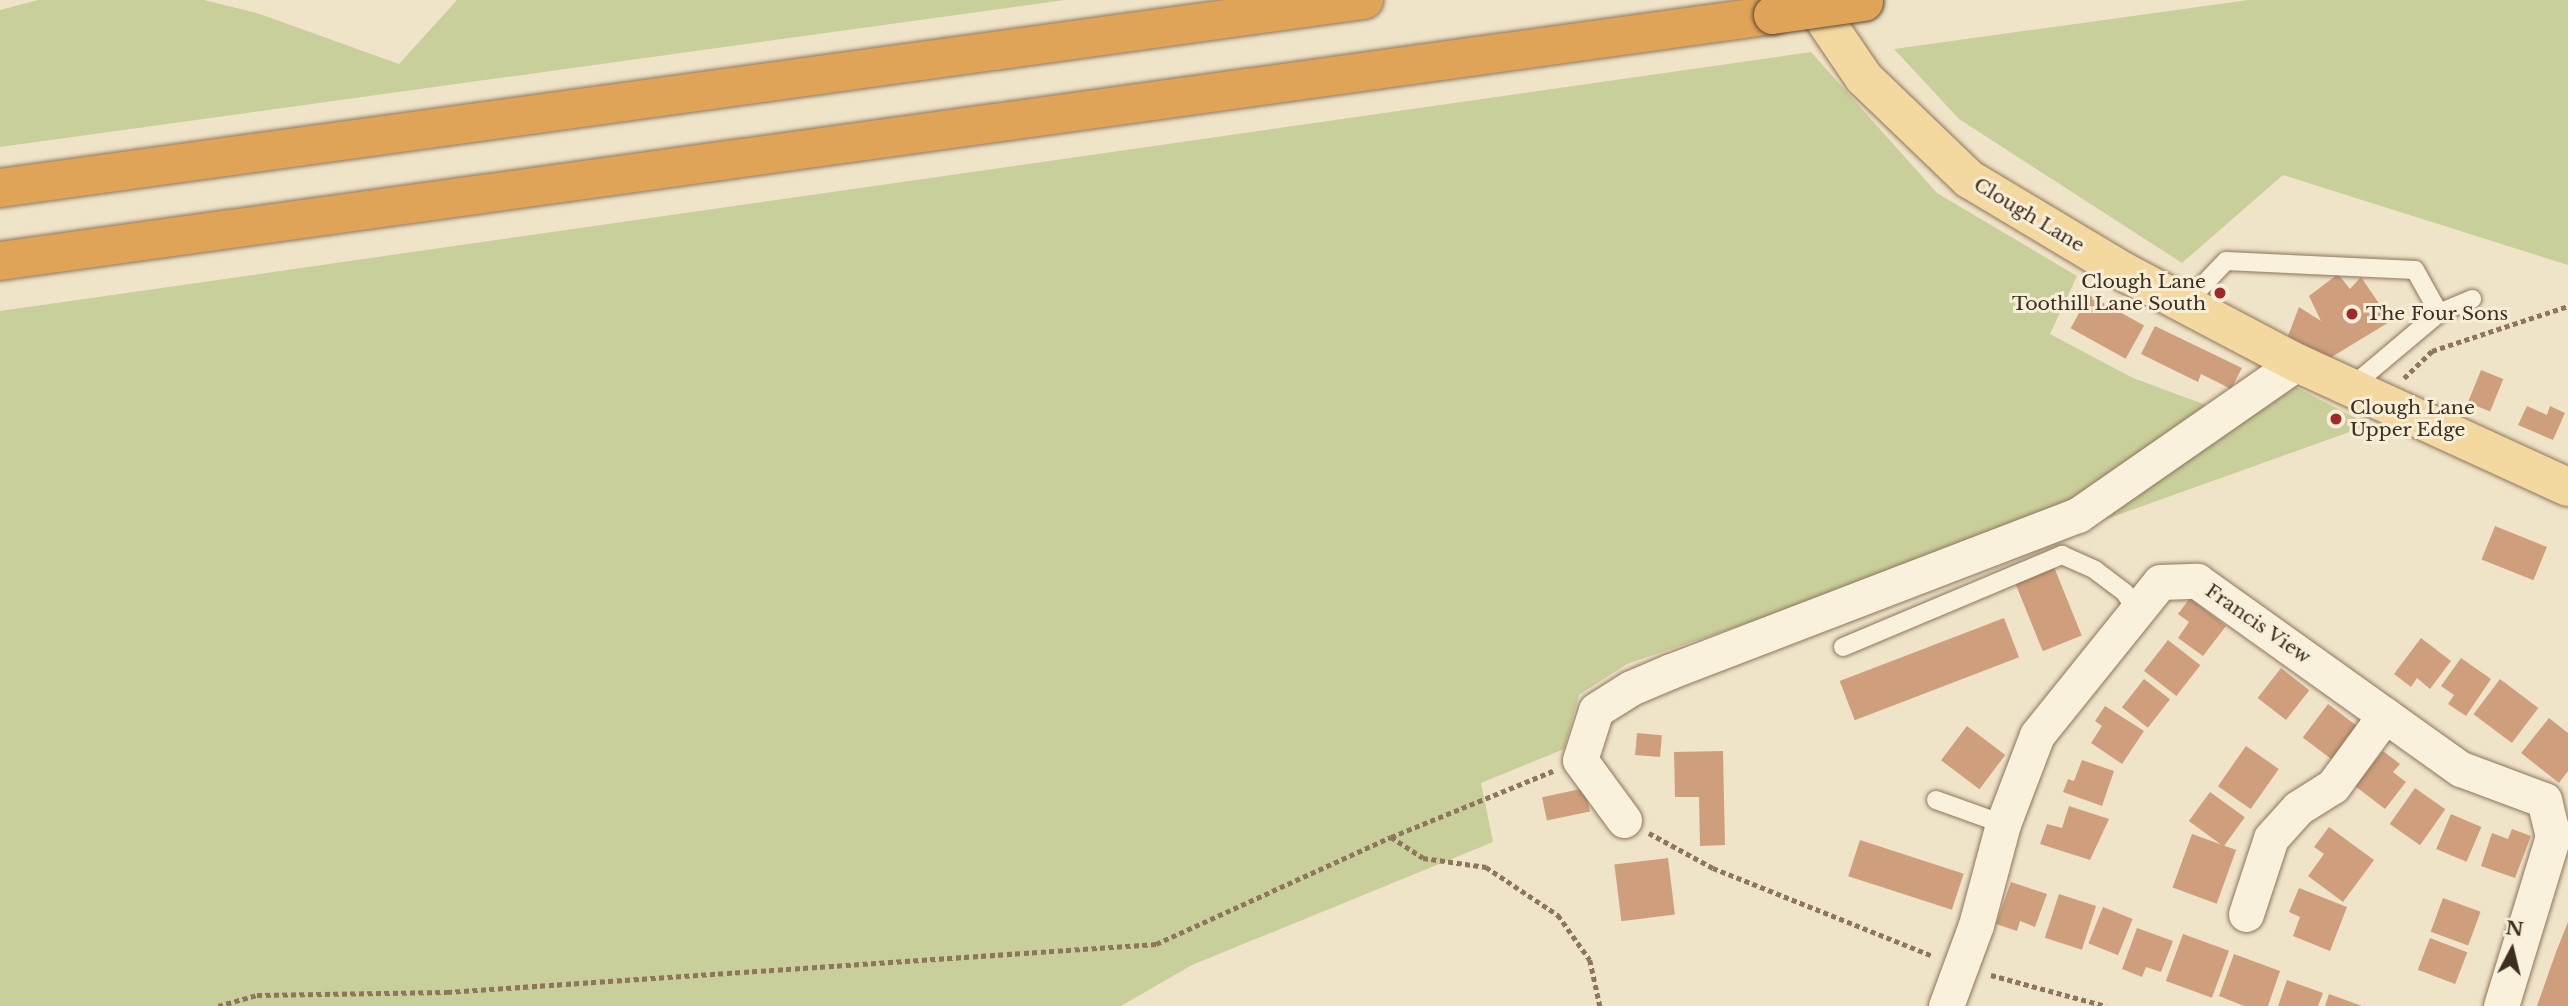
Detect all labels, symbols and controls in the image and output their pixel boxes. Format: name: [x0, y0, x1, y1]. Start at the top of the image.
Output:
street label: Clough Lane: [1970, 173, 2088, 257]
place label: Clough Lane Toothill Lane South: [2012, 271, 2206, 315]
marker: Clough Lane Toothill Lane South: [2212, 285, 2228, 301]
place label: The Four Sons: [2366, 303, 2509, 325]
marker: The Four Sons: [2344, 306, 2360, 322]
place label: Clough Lane Upper Edge: [2350, 397, 2475, 441]
marker: Clough Lane Upper Edge: [2328, 411, 2344, 427]
street label: Francis View: [2201, 579, 2315, 669]
north arrow: [2477, 915, 2547, 985]
text: N: [2504, 916, 2525, 941]

